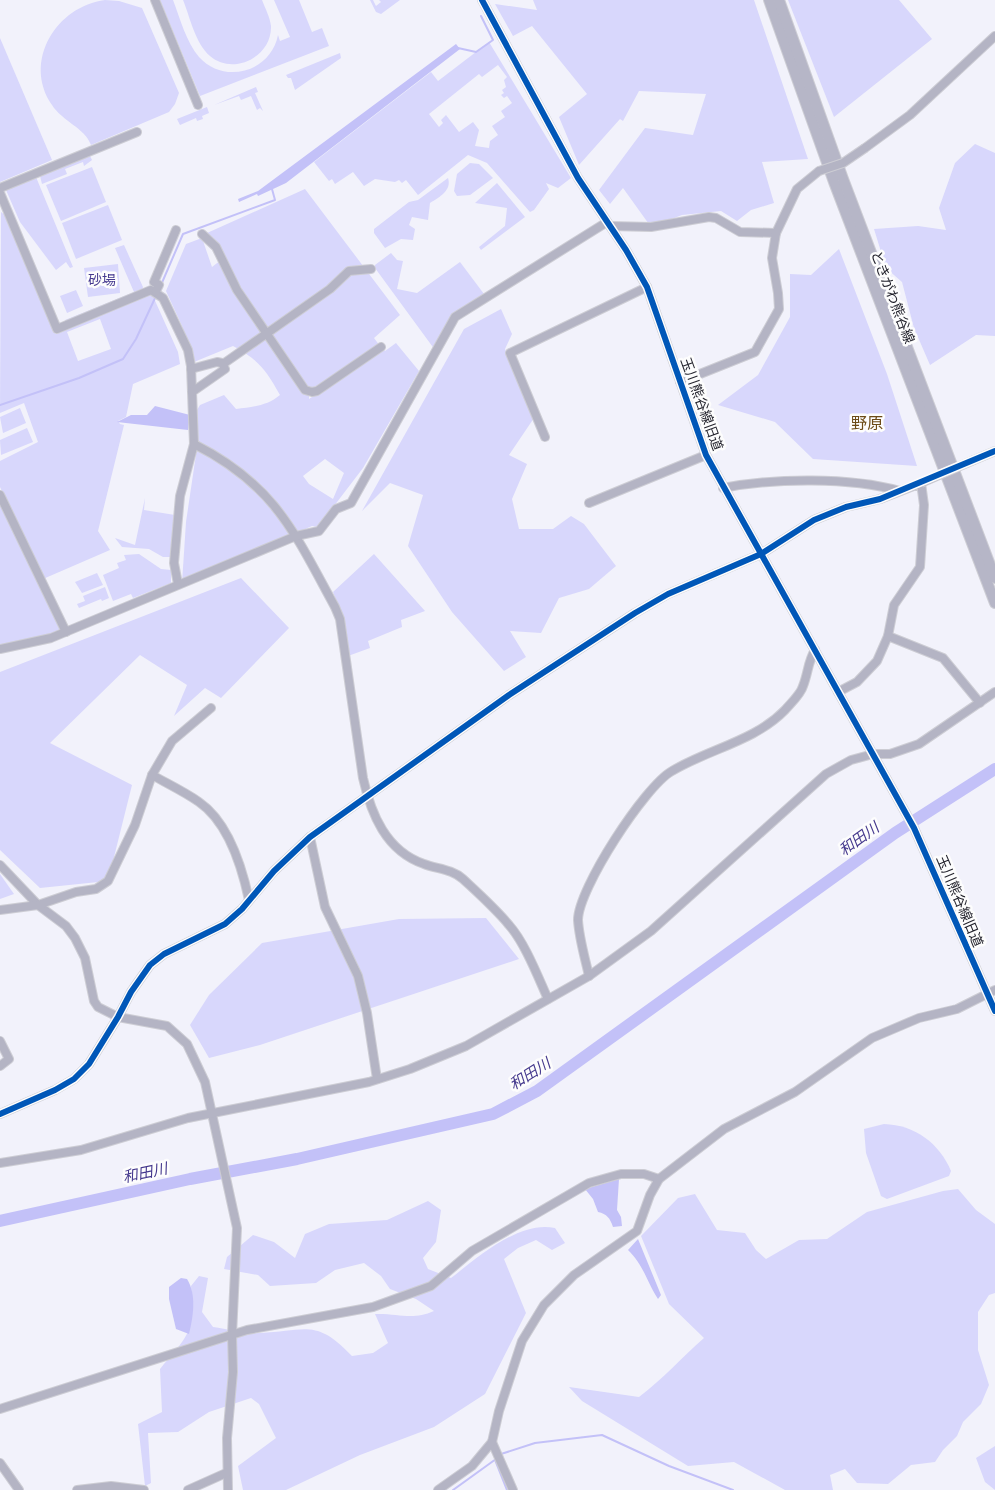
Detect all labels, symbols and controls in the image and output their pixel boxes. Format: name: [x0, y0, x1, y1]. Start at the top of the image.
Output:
street label: ときがわ熊谷線: [865, 248, 919, 347]
park label: 砂場: [88, 271, 116, 291]
street label: 玉川熊谷線旧道: [675, 355, 727, 454]
district label: 野原: [851, 413, 883, 435]
water label: 和田川: [835, 817, 885, 861]
street label: 玉川熊谷線旧道: [931, 852, 987, 950]
water label: 和田川: [506, 1053, 557, 1095]
water label: 和田川: [121, 1158, 171, 1188]

